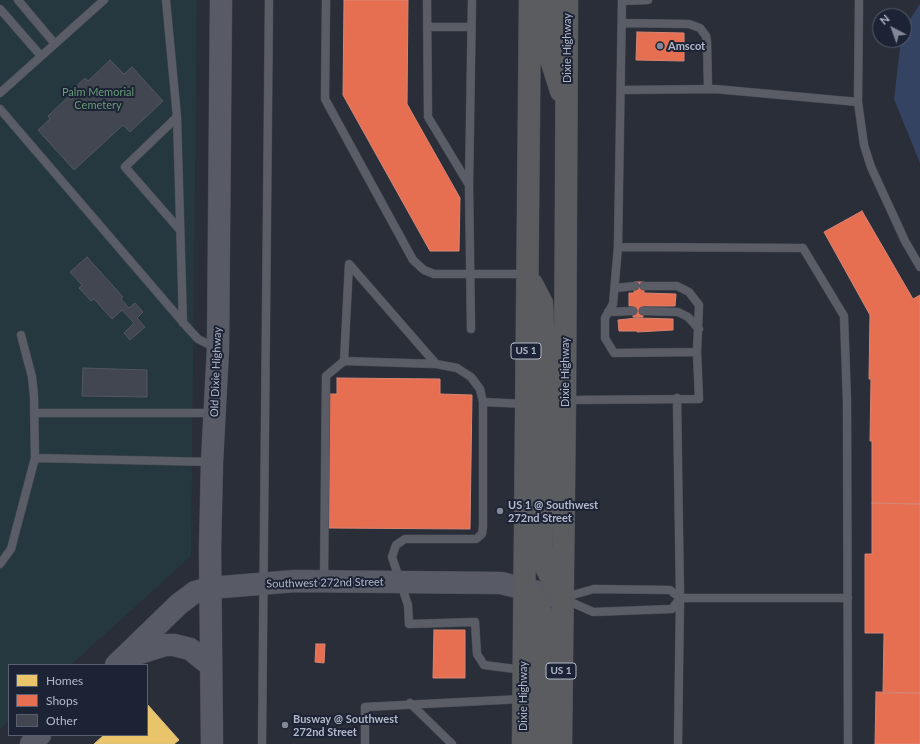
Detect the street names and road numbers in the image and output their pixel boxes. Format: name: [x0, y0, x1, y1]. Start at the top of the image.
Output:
street label: Dixie Highway: [560, 13, 574, 83]
street label: Old Dixie Highway: [208, 327, 224, 417]
street label: Dixie Highway: [558, 337, 572, 407]
road number: US 1: [511, 343, 541, 359]
street label: Southwest 272nd Street: [266, 575, 384, 591]
street label: Dixie Highway: [516, 661, 530, 731]
road number: US 1: [546, 663, 576, 679]

